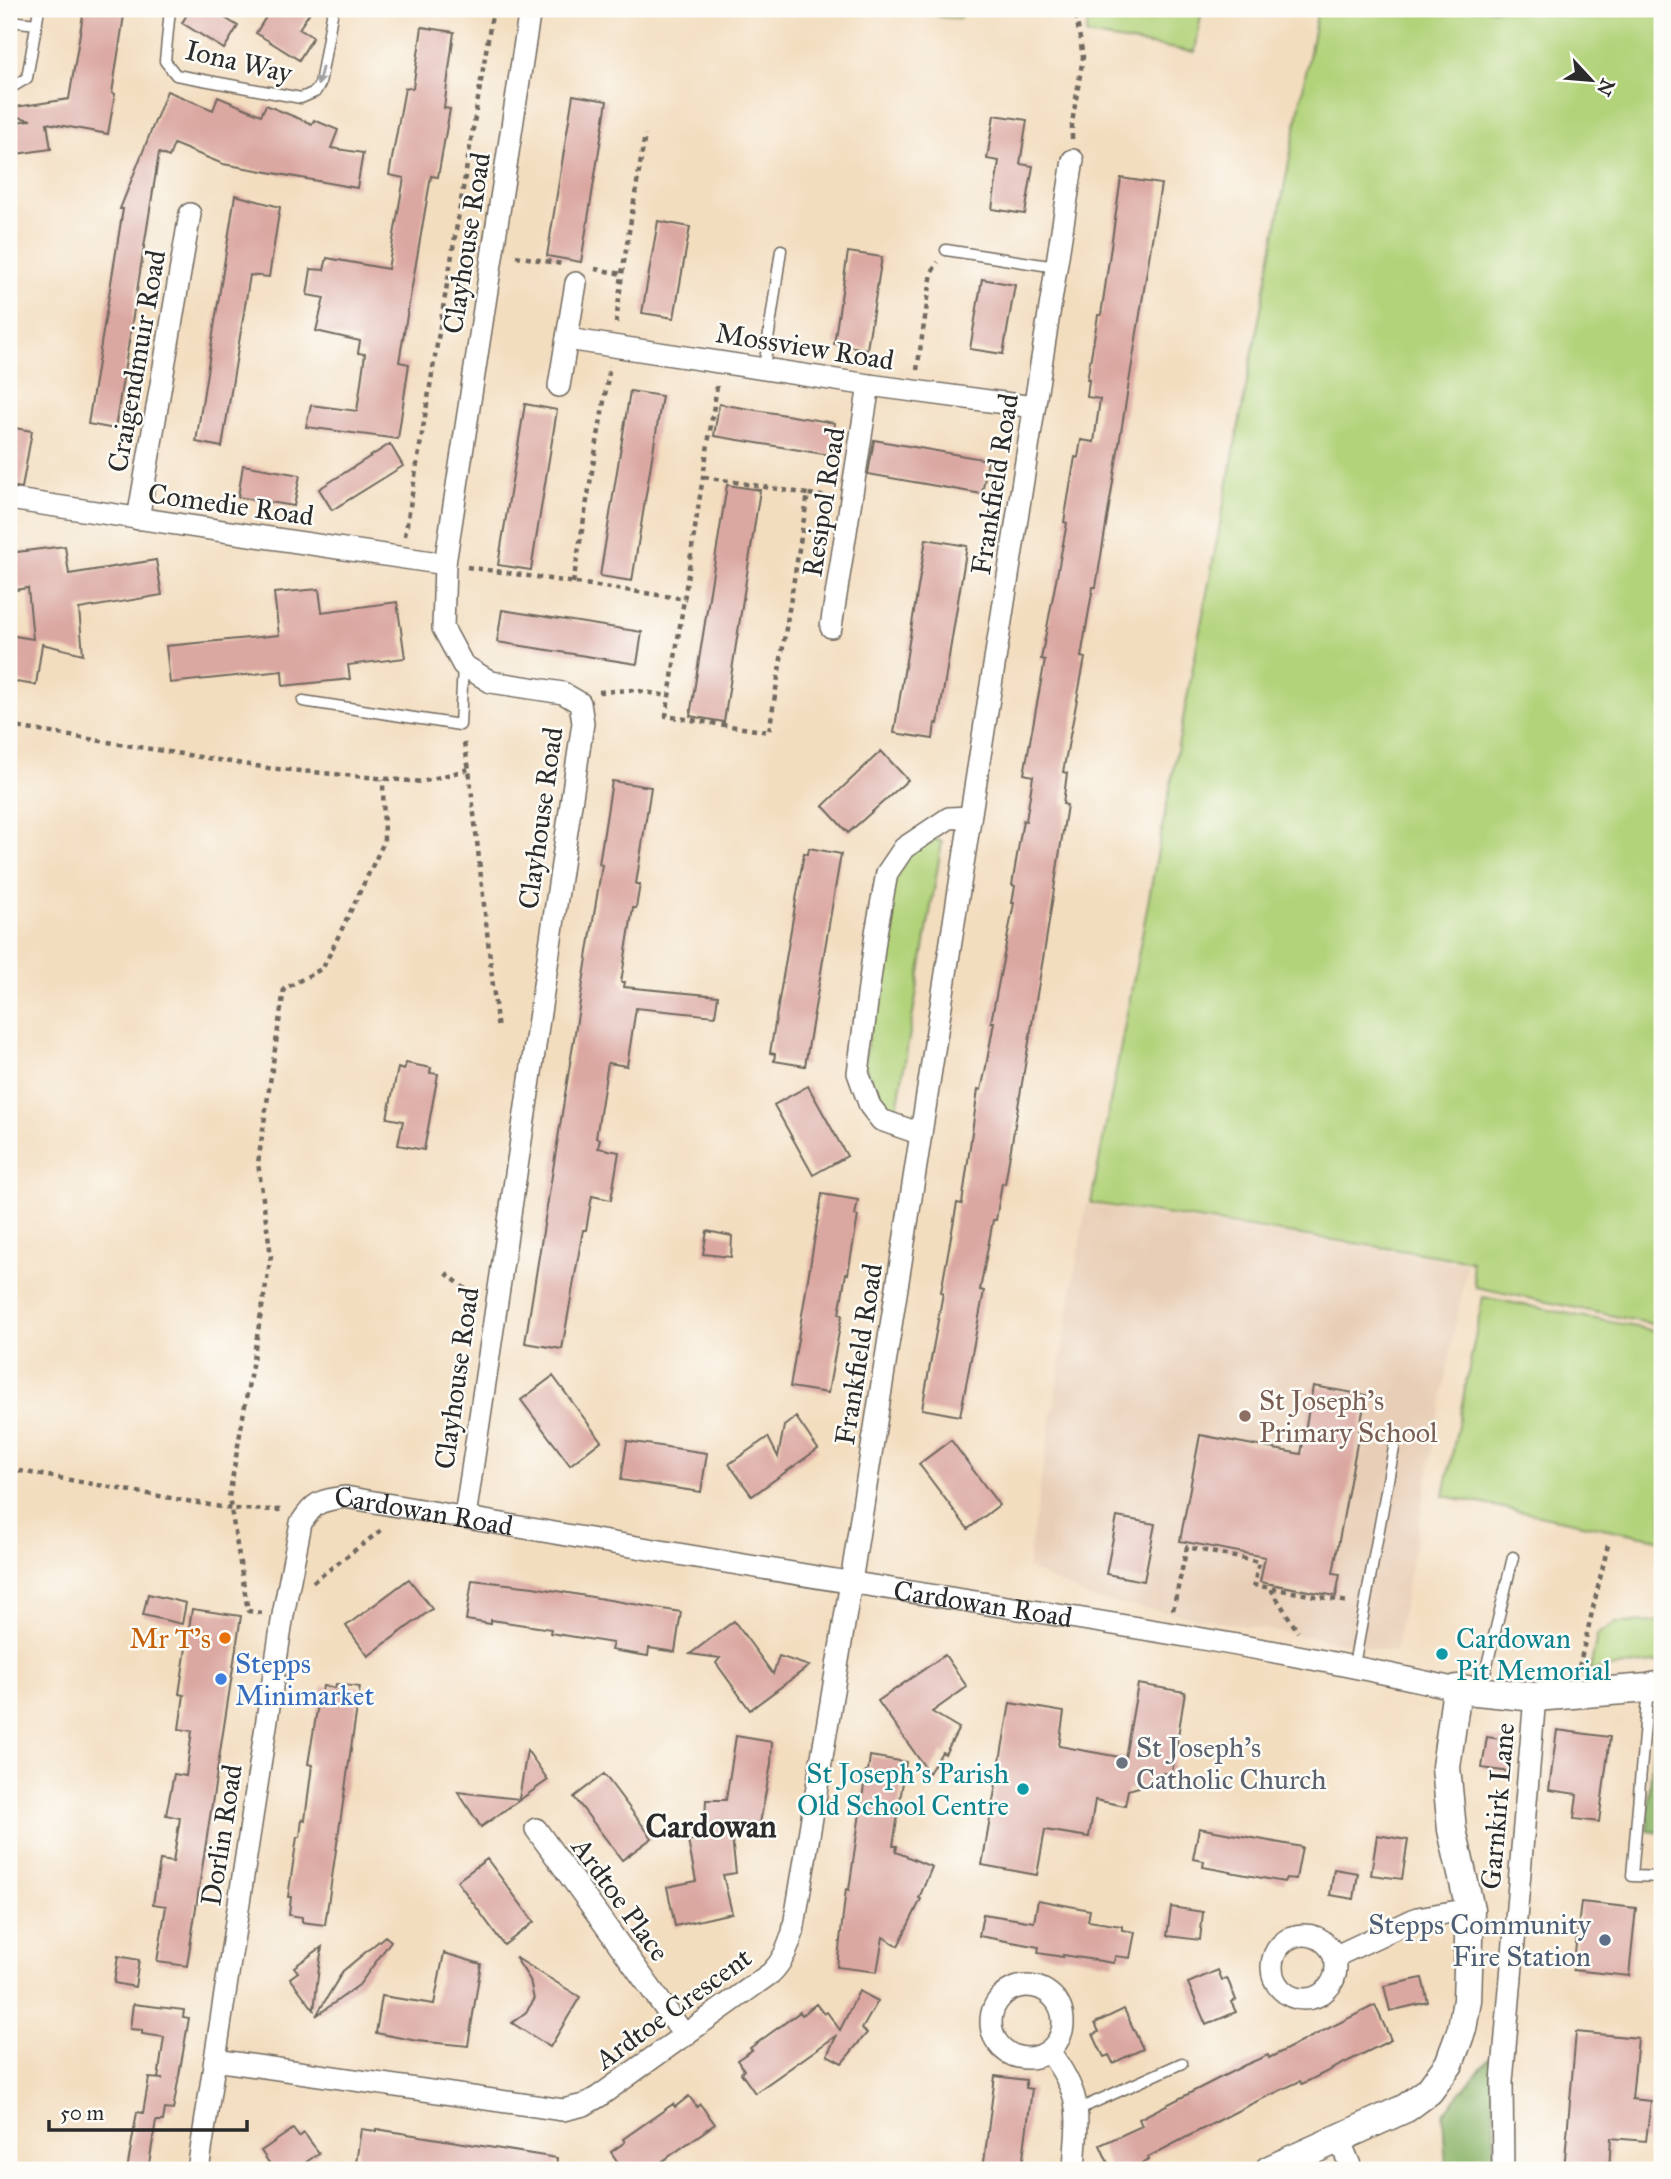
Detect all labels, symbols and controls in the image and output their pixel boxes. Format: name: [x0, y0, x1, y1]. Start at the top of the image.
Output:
street label: Iona Way: [182, 32, 297, 91]
north arrow: [1556, 46, 1626, 116]
one-way arrow: [314, 65, 325, 87]
text: N: [1592, 75, 1620, 100]
street label: Clayhouse Road: [435, 150, 498, 336]
street label: Craigendmuir Road: [100, 247, 173, 475]
street label: Mossview Road: [713, 315, 897, 378]
street label: Frankfield Road: [963, 391, 1026, 577]
street label: Resipol Road: [794, 425, 853, 579]
street label: Comedie Road: [146, 476, 316, 533]
street label: Clayhouse Road: [510, 725, 571, 911]
street label: Frankfield Road: [827, 1261, 890, 1447]
street label: Clayhouse Road: [426, 1285, 487, 1471]
place label: St Joseph's Primary School: [1259, 1383, 1438, 1450]
marker: St Joseph's Primary School: [1237, 1408, 1253, 1424]
street label: Cardowan Road: [332, 1479, 516, 1544]
street label: Cardowan Road: [891, 1572, 1075, 1635]
place label: Mr T's: [129, 1621, 211, 1656]
place label: Cardowan Pit Memorial: [1456, 1621, 1611, 1688]
marker: Mr T's: [217, 1630, 233, 1646]
place label: Stepps Minimarket: [235, 1646, 374, 1713]
marker: Cardowan Pit Memorial: [1434, 1646, 1450, 1662]
marker: Stepps Minimarket: [213, 1671, 229, 1687]
street label: Garnkirk Lane: [1473, 1721, 1522, 1891]
place label: St Joseph's Catholic Church: [1136, 1730, 1327, 1797]
marker: St Joseph's Catholic Church: [1114, 1755, 1130, 1771]
place label: St Joseph's Parish Old School Centre: [797, 1756, 1009, 1823]
street label: Dorlin Road: [193, 1762, 250, 1908]
marker: St Joseph's Parish Old School Centre: [1015, 1781, 1031, 1797]
district label: Cardowan: [645, 1807, 777, 1846]
street label: Ardtoe Place: [564, 1830, 677, 1968]
place label: Stepps Community Fire Station: [1368, 1907, 1592, 1974]
marker: Stepps Community Fire Station: [1597, 1932, 1613, 1948]
street label: Ardtoe Crescent: [587, 1940, 758, 2077]
scale bar: [49, 2088, 247, 2132]
text: 50 m: [60, 2100, 105, 2126]

